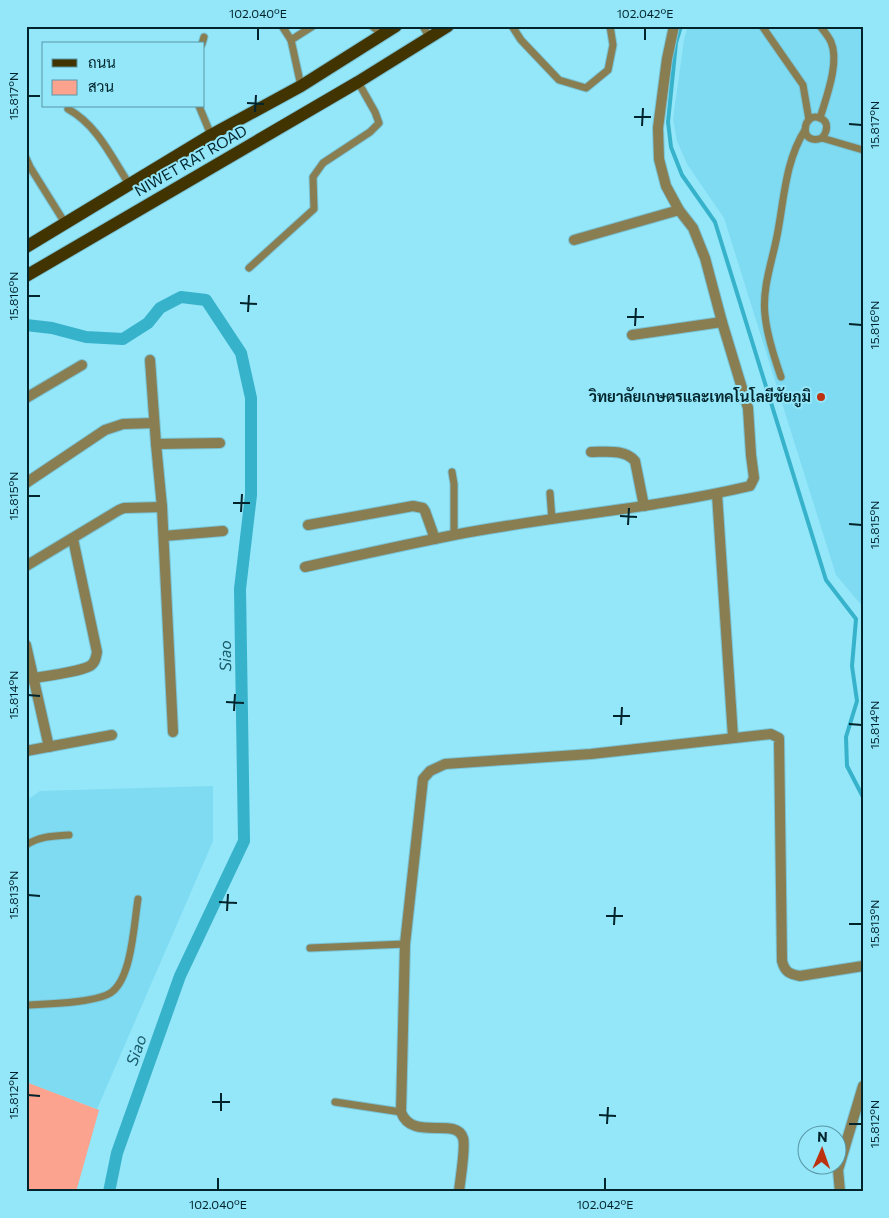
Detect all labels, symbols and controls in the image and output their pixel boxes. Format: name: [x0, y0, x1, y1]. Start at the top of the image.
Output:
text: 102.040°E: [229, 6, 287, 20]
text: 102.042°E: [617, 6, 673, 20]
legend: [42, 42, 205, 108]
text: ถนน: [88, 53, 116, 71]
text: 15.817°N: [6, 72, 20, 120]
text: สวน: [88, 77, 114, 95]
text: 15.817°N: [867, 101, 881, 149]
street label: NIWET RAT ROAD: [131, 121, 250, 200]
text: 15.816°N: [6, 272, 20, 320]
text: 15.816°N: [867, 301, 881, 349]
place label: วิทยาลัยเกษตรและเทคโนโลยีชัยภูมิ: [588, 386, 811, 408]
marker: วิทยาลัยเกษตรและเทคโนโลยีชัยภูมิ: [815, 391, 827, 403]
text: 15.815°N: [6, 472, 20, 520]
text: 15.815°N: [867, 501, 881, 549]
water label: Siao: [215, 640, 234, 672]
text: 15.814°N: [6, 671, 20, 719]
text: 15.814°N: [867, 701, 881, 749]
text: 15.813°N: [6, 871, 20, 919]
text: 15.813°N: [867, 900, 881, 948]
water label: Siao: [121, 1032, 150, 1068]
text: 15.812°N: [6, 1071, 20, 1119]
text: 15.812°N: [867, 1100, 881, 1148]
north arrow: [796, 1126, 846, 1176]
text: N: [817, 1128, 828, 1145]
text: 102.040°E: [189, 1197, 247, 1211]
text: 102.042°E: [577, 1197, 633, 1211]

